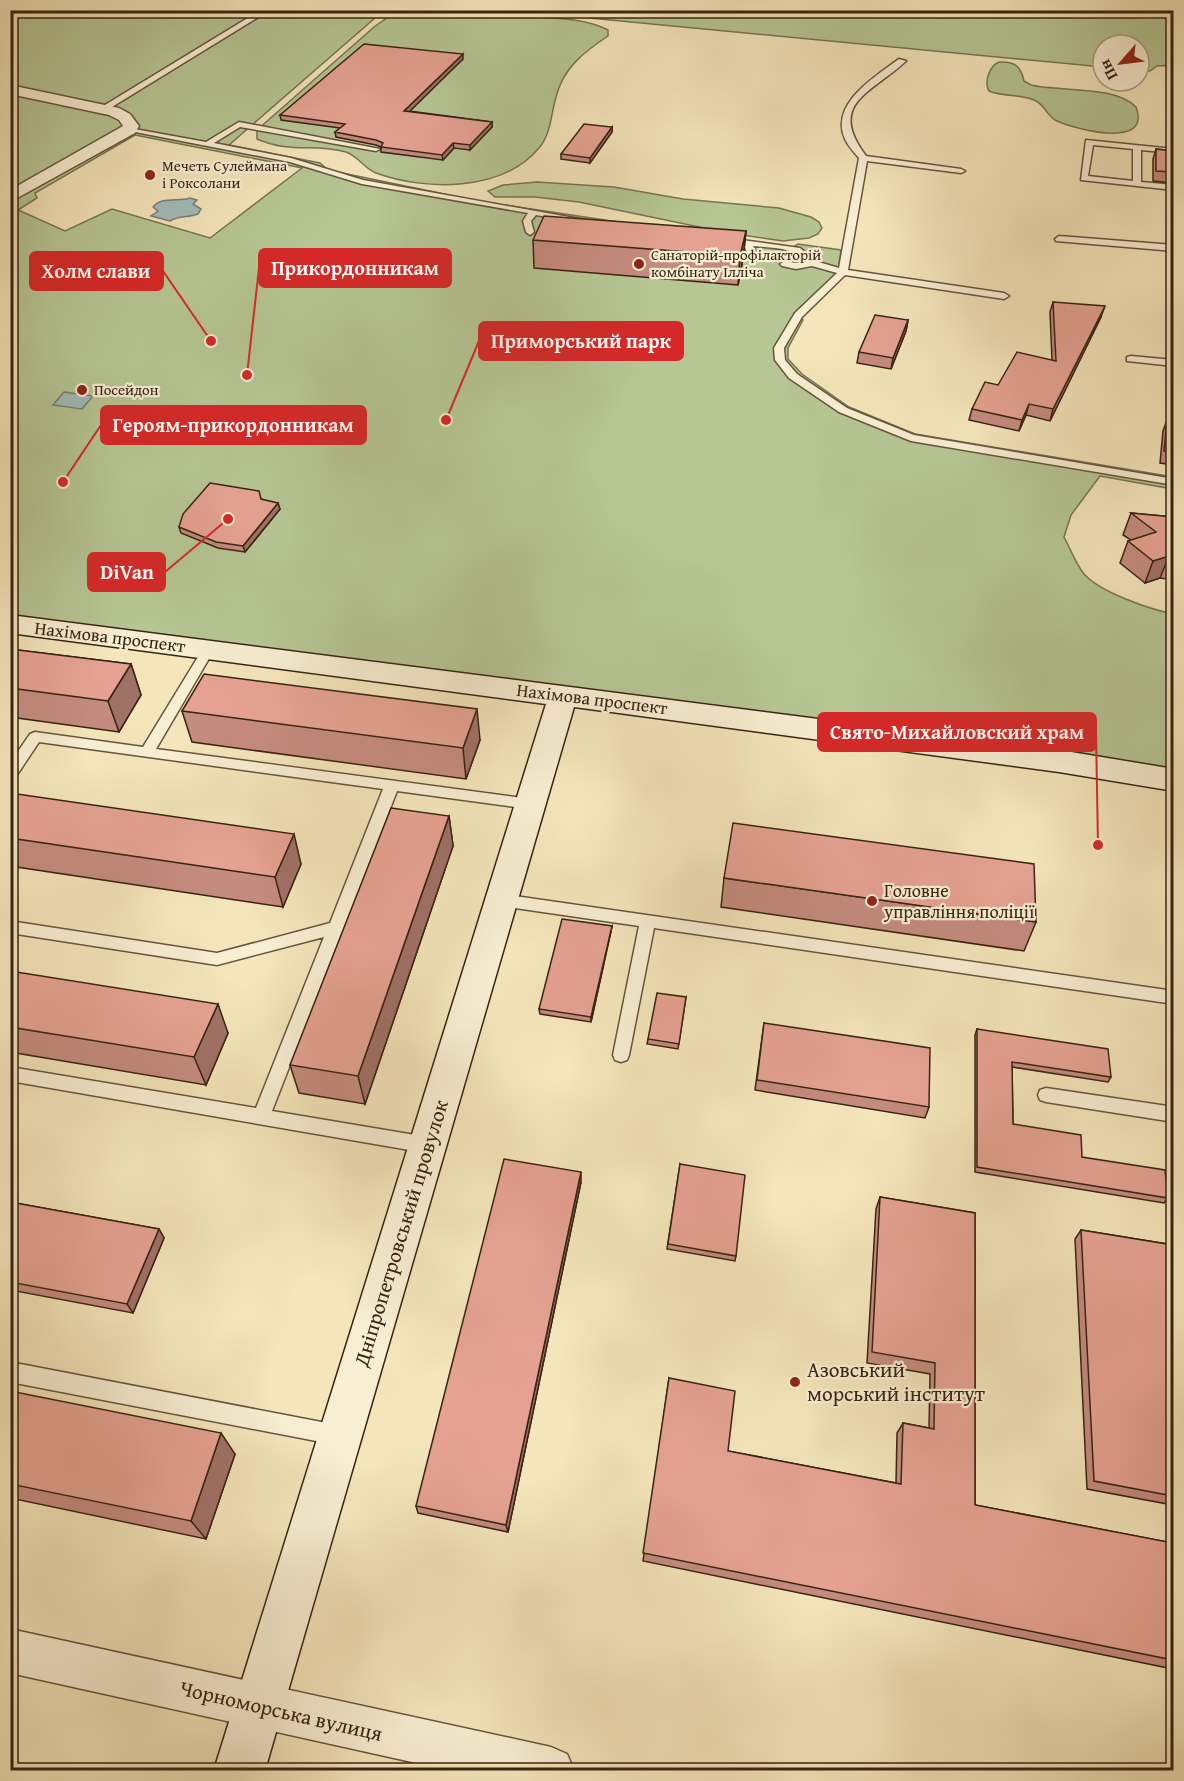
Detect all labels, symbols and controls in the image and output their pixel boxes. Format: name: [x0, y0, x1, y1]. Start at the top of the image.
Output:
north arrow: [1091, 33, 1151, 93]
text: Пн: [1092, 55, 1123, 85]
place label: Мечеть Сулеймана і Роксолани: [162, 155, 288, 193]
marker: Мечеть Сулеймана і Роксолани: [143, 168, 157, 182]
place label: Санаторій-профілакторій комбінату Ілліча: [651, 244, 821, 282]
callout: Прикордонникам: [259, 249, 451, 287]
callout: Холм слави: [30, 252, 163, 290]
text: Прикордонникам: [271, 253, 439, 282]
text: Холм слави: [42, 256, 151, 285]
marker: Санаторій-профілакторій комбінату Ілліча: [632, 257, 646, 271]
callout: Приморський парк: [479, 322, 683, 360]
text: Приморський парк: [491, 326, 671, 355]
place label: Посейдон: [94, 379, 159, 400]
marker: Посейдон: [75, 383, 89, 397]
callout: Героям-прикордонникам: [101, 406, 366, 444]
text: Героям-прикордонникам: [112, 410, 354, 439]
callout: DiVan: [88, 553, 165, 591]
text: DiVan: [100, 557, 154, 586]
street label: Нахімова проспект: [33, 614, 187, 659]
street label: Нахімова проспект: [515, 676, 669, 721]
callout: Свято-Михайловский храм: [818, 713, 1096, 751]
text: Свято-Михайловский храм: [830, 717, 1084, 746]
place label: Головне управління поліції: [883, 877, 1035, 925]
marker: Головне управління поліції: [865, 894, 879, 908]
street label: Дніпропетровський провулок: [345, 1096, 456, 1371]
place label: Азовський морський інститут: [807, 1354, 985, 1409]
marker: Азовський морський інститут: [788, 1375, 802, 1389]
street label: Чорноморська вулиця: [177, 1672, 386, 1749]

